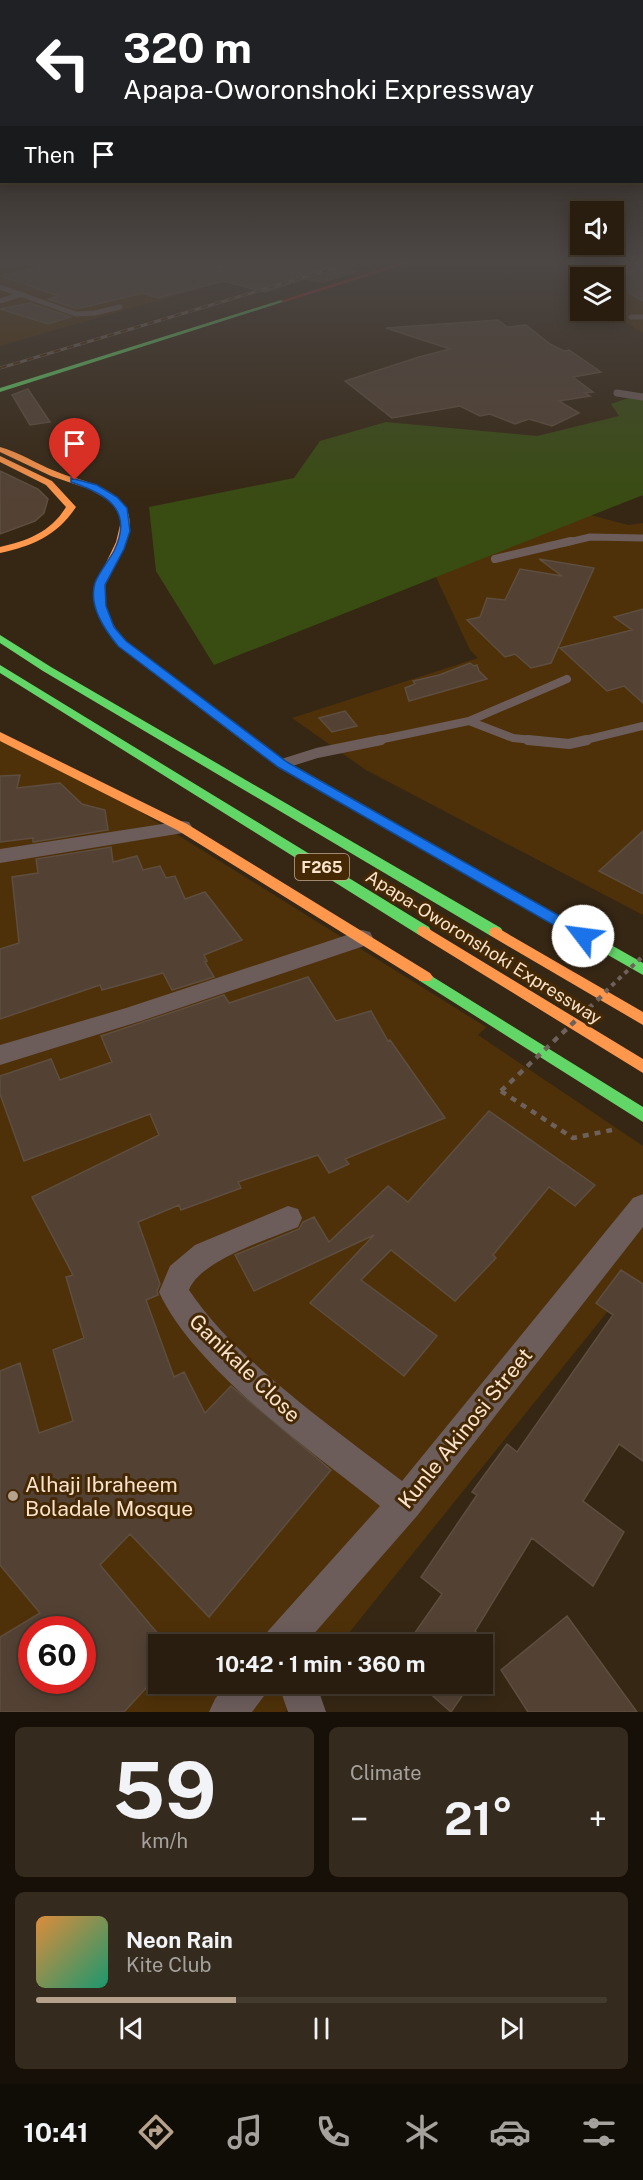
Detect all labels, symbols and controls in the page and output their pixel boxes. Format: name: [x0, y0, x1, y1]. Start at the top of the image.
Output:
text: 320 m: [123, 23, 252, 72]
icon: left: [24, 24, 102, 102]
text: Apapa-Oworonshoki Expressway: [123, 73, 534, 105]
icon: arrive: [87, 138, 120, 171]
text: Then: [24, 142, 75, 168]
map controls: [570, 201, 624, 321]
button: sound: [570, 201, 624, 255]
button: layers: [570, 267, 624, 321]
pin: [49, 418, 100, 480]
icon: arrive: [58, 427, 91, 460]
road number: F265: [295, 854, 349, 880]
street label: Apapa-Oworonshoki Expressway: [362, 865, 606, 1029]
position arrow: [551, 904, 615, 968]
street label: Ganikale Close: [184, 1309, 306, 1427]
street label: Kunle Akinosi Street: [393, 1343, 537, 1513]
place label: Alhaji Ibraheem Boladale Mosque: [25, 1472, 193, 1521]
marker: Alhaji Ibraheem Boladale Mosque: [6, 1489, 20, 1503]
speed limit sign: 60: [18, 1616, 96, 1694]
text: 10:42 · 1 min · 360 m: [216, 1651, 425, 1677]
text: 59: [112, 1744, 217, 1836]
text: Climate: [350, 1761, 422, 1785]
text: 21°: [444, 1792, 513, 1845]
text: −: [350, 1800, 368, 1838]
text: +: [589, 1800, 607, 1838]
text: km/h: [141, 1829, 188, 1853]
text: Neon Rain: [126, 1927, 233, 1953]
text: Kite Club: [126, 1953, 211, 1977]
icon: previous: [115, 2012, 148, 2045]
icon: pause: [305, 2012, 338, 2045]
icon: next: [495, 2012, 528, 2045]
icon: directions: [135, 2111, 177, 2153]
icon: music: [224, 2111, 266, 2153]
icon: phone: [312, 2111, 354, 2153]
icon: climate: [401, 2111, 443, 2153]
icon: car: [489, 2111, 531, 2153]
icon: filters: [578, 2111, 620, 2153]
text: 10:41: [23, 2116, 89, 2148]

